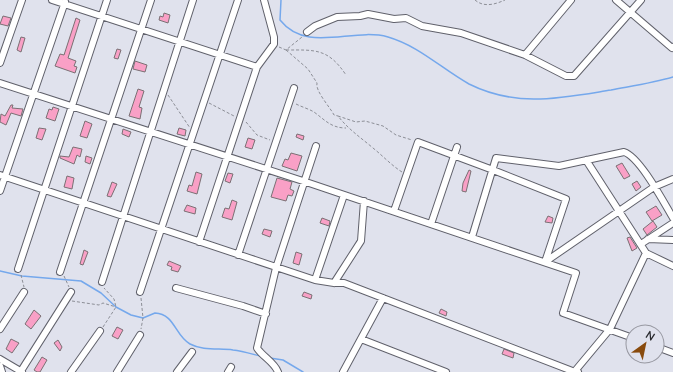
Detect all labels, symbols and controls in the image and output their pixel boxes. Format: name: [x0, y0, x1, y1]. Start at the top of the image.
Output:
north arrow: [625, 324, 665, 364]
text: N: [643, 328, 658, 345]

